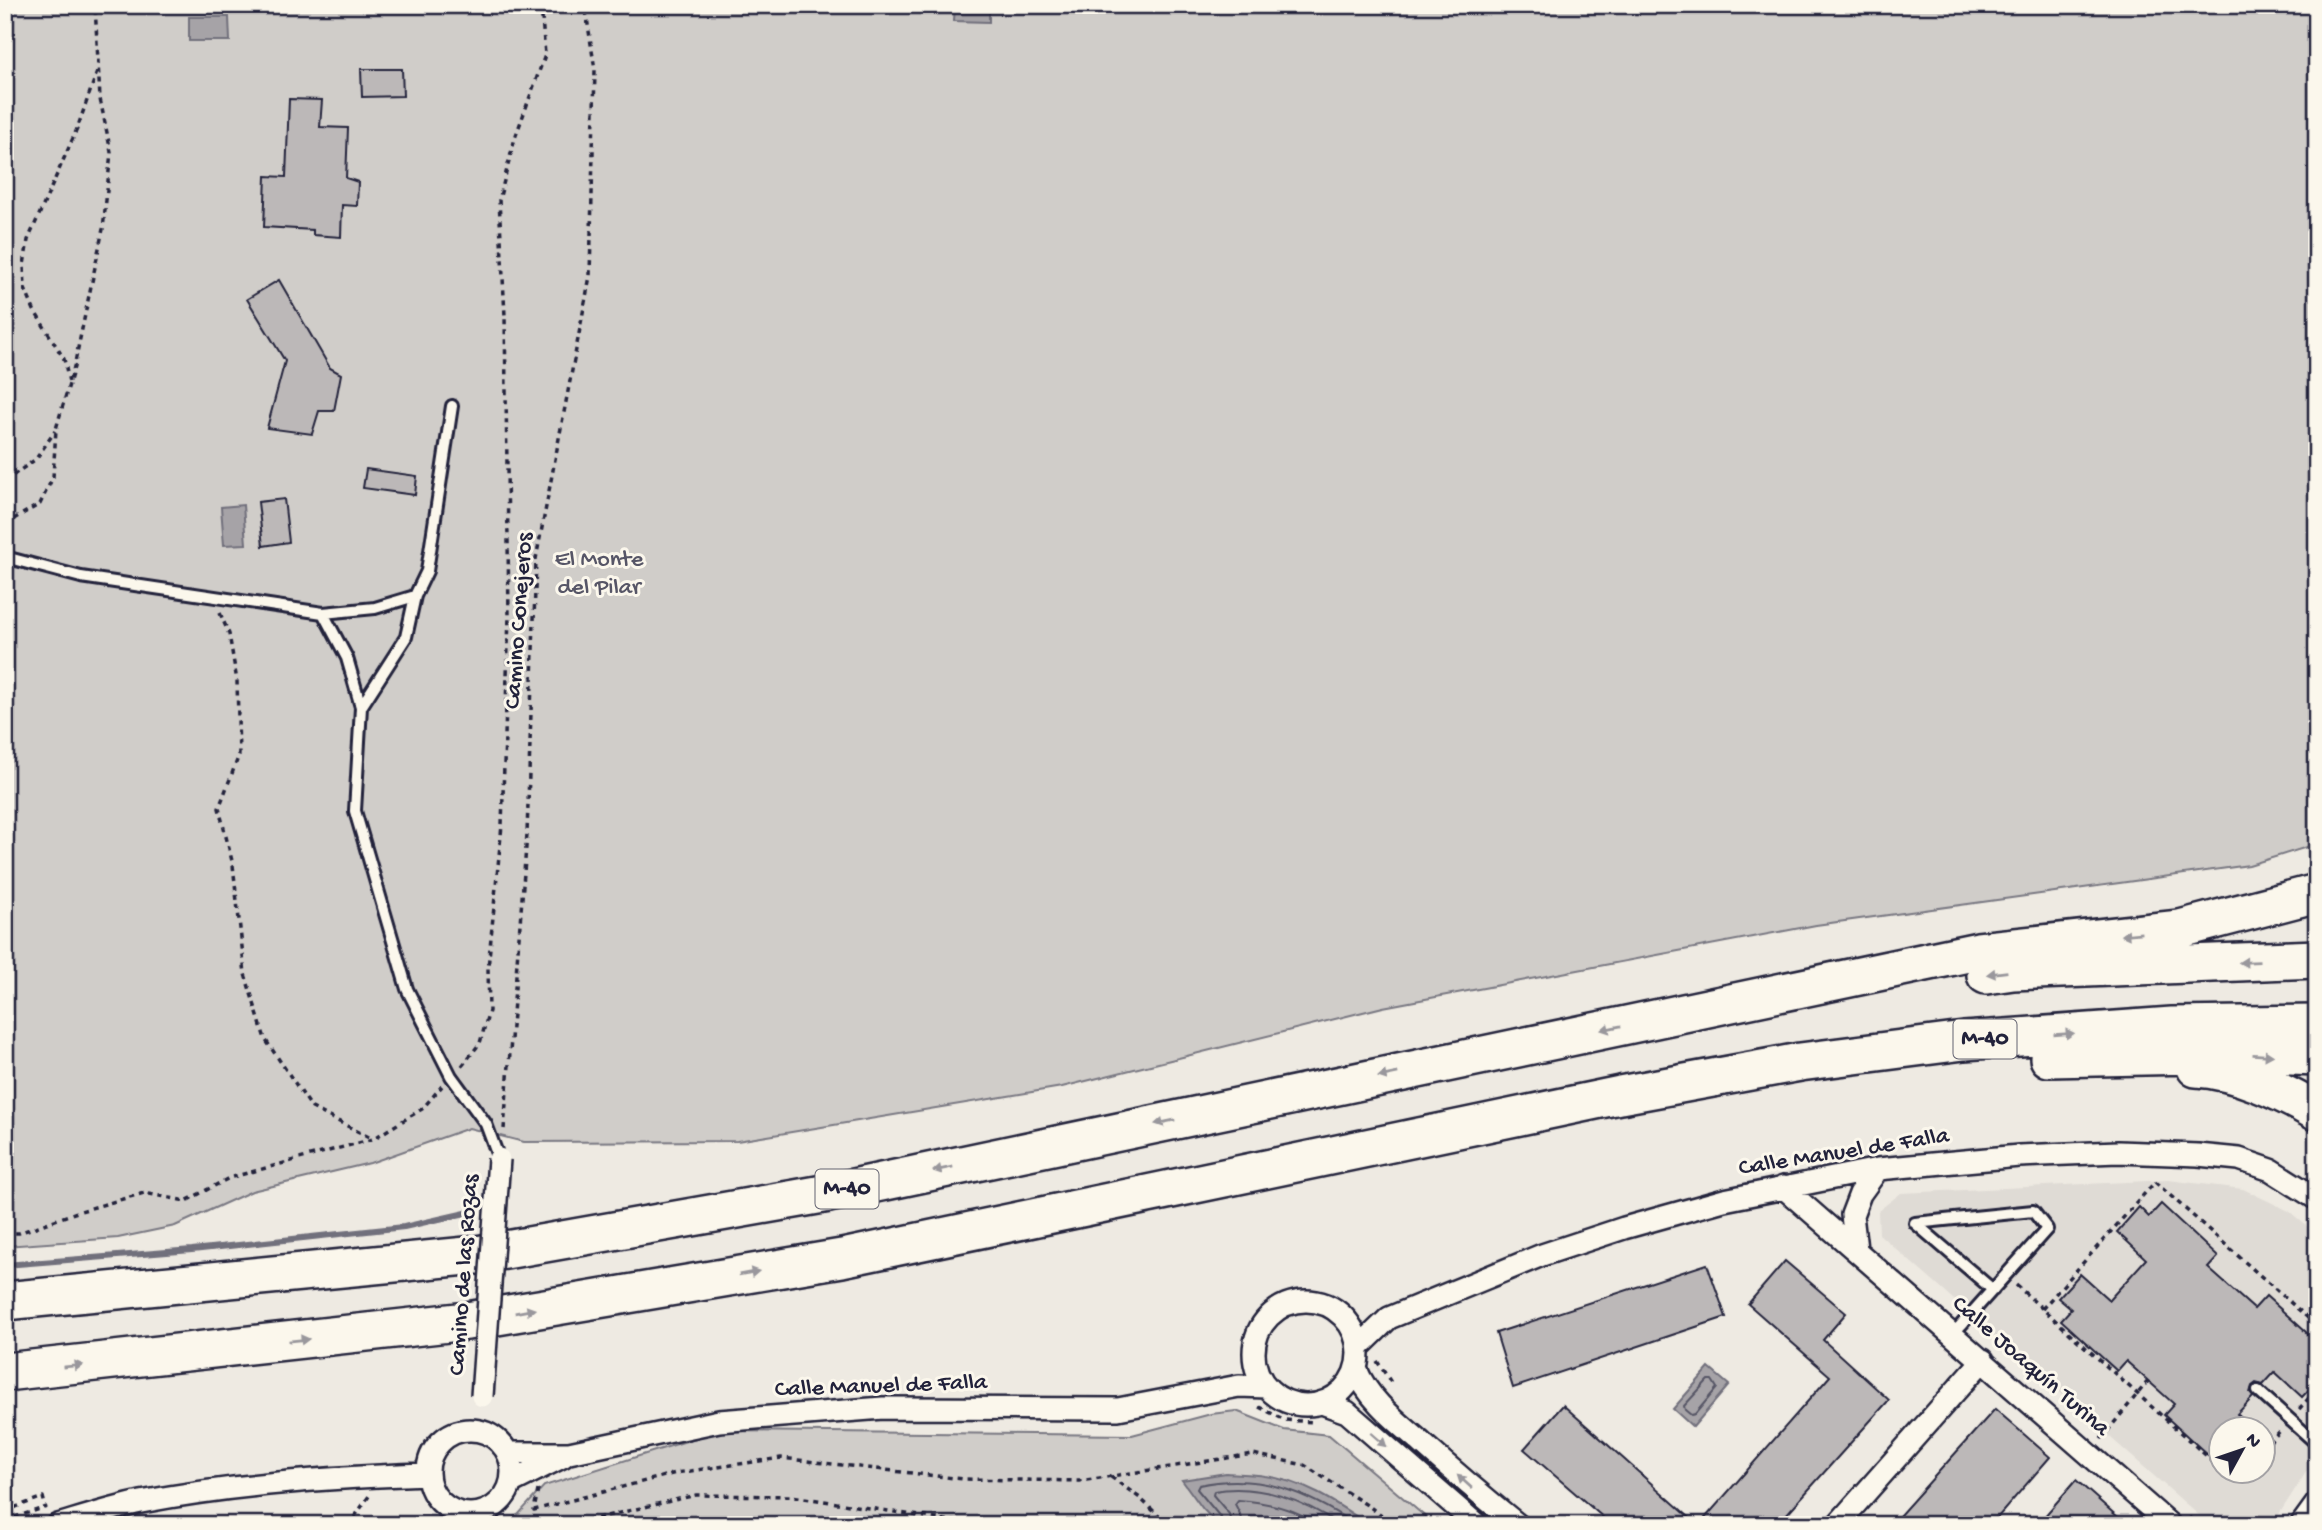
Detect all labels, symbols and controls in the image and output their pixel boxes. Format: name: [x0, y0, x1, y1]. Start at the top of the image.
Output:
street label: Camino Conejeros: [499, 531, 541, 710]
park label: El Monte del Pilar: [555, 546, 644, 603]
one-way arrow: [2120, 929, 2142, 940]
one-way arrow: [2237, 956, 2259, 967]
one-way arrow: [1986, 968, 2008, 979]
road number: M-40: [1954, 1020, 2016, 1058]
one-way arrow: [1600, 1022, 1622, 1033]
one-way arrow: [2054, 1028, 2076, 1039]
one-way arrow: [2252, 1049, 2274, 1060]
one-way arrow: [1377, 1070, 1399, 1081]
one-way arrow: [1154, 1117, 1176, 1128]
street label: Calle Manuel de Falla: [1737, 1122, 1952, 1184]
one-way arrow: [932, 1164, 954, 1175]
road number: M-40: [816, 1170, 878, 1208]
street label: Camino de las Rozas: [444, 1172, 487, 1376]
one-way arrow: [738, 1268, 760, 1279]
street label: Calle Joaquín Turina: [1945, 1290, 2116, 1444]
one-way arrow: [514, 1305, 536, 1316]
one-way arrow: [288, 1334, 310, 1345]
one-way arrow: [62, 1360, 84, 1371]
street label: Calle Manuel de Falla: [774, 1369, 988, 1405]
north arrow: [2206, 1414, 2276, 1484]
text: N: [2240, 1429, 2265, 1453]
one-way arrow: [1370, 1431, 1387, 1447]
one-way arrow: [1456, 1474, 1474, 1490]

